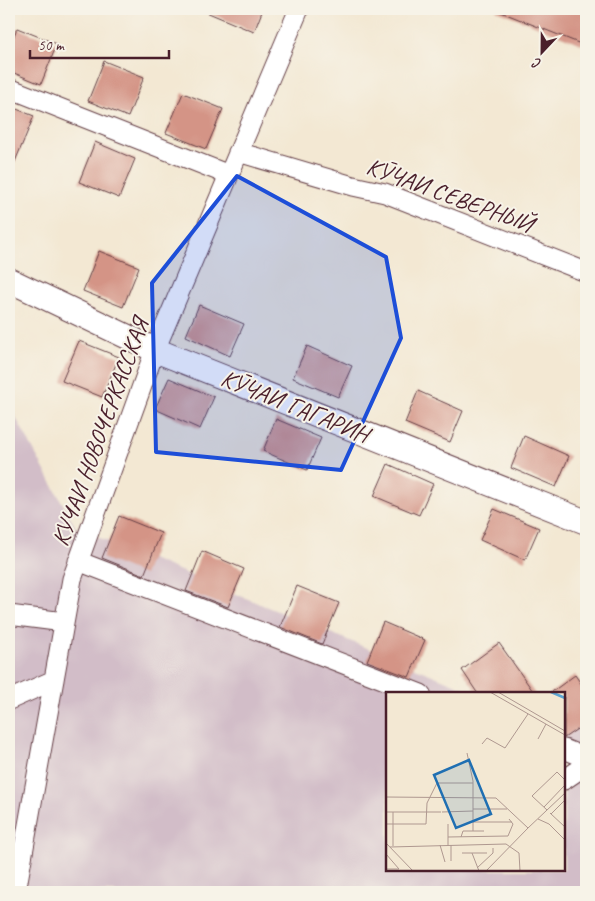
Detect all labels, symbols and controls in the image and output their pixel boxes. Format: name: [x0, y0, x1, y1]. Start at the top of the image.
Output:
scale bar: [30, 28, 169, 60]
north arrow: [518, 28, 568, 78]
text: 50 m: [38, 36, 65, 55]
text: С: [529, 54, 544, 73]
street label: КӮЧАИ СЕВЕРНЫЙ: [363, 151, 541, 240]
street label: КУЧАИ НОВОЧЕРКАССКАЯ: [45, 311, 156, 550]
street label: КӮЧАИ ГАГАРИН: [217, 363, 376, 451]
inset map: [386, 692, 565, 871]

